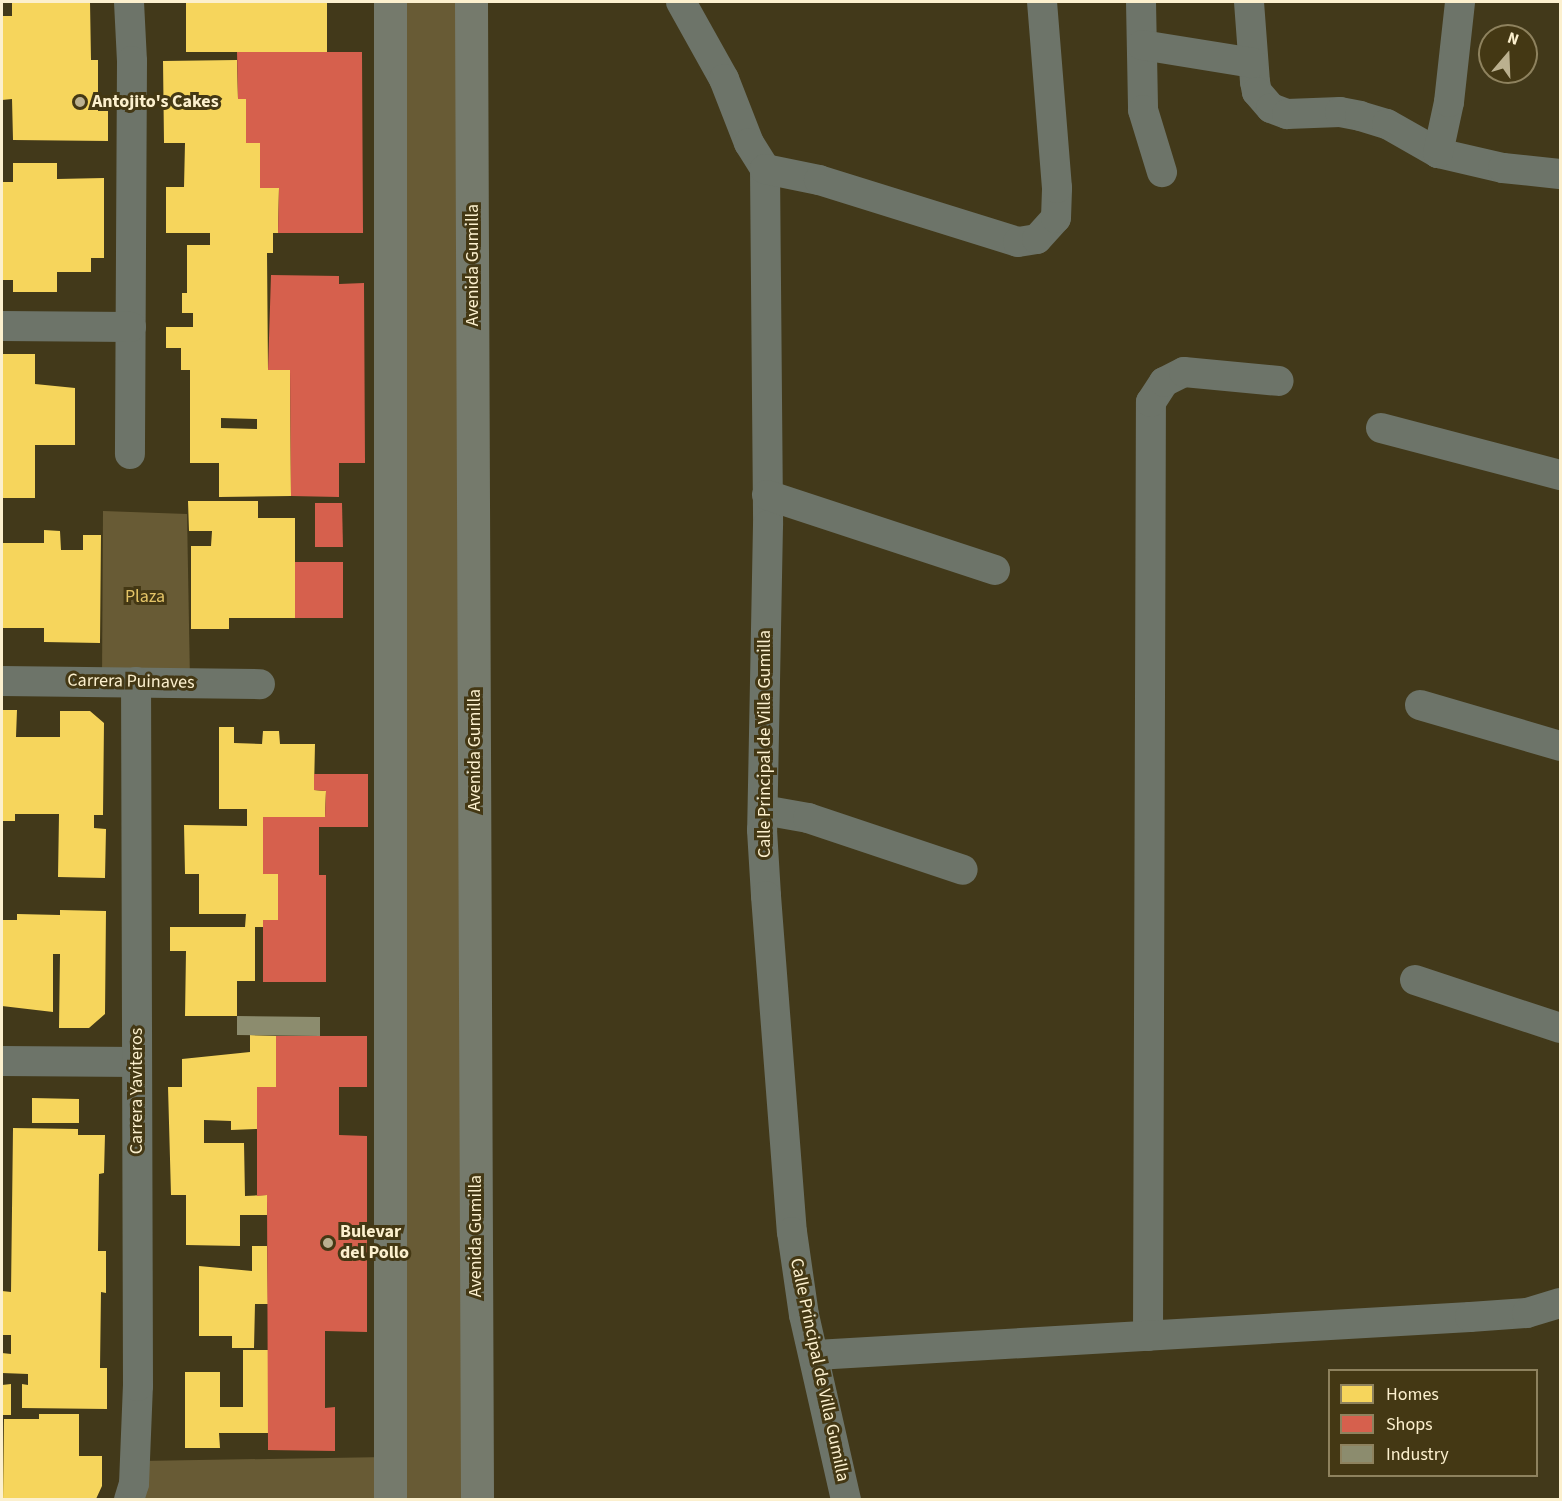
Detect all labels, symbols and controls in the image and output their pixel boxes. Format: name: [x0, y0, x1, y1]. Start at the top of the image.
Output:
north arrow: [1478, 24, 1538, 84]
text: N: [1505, 27, 1522, 51]
place label: Antojito's Cakes: [92, 91, 219, 113]
marker: Antojito's Cakes: [73, 95, 87, 109]
street label: Avenida Gumilla: [462, 204, 484, 326]
park label: Plaza: [125, 586, 165, 608]
street label: Calle Principal de Villa Gumilla: [754, 630, 776, 858]
street label: Carrera Puinaves: [67, 670, 195, 694]
street label: Avenida Gumilla: [464, 689, 486, 811]
street label: Carrera Yaviteros: [126, 1028, 148, 1154]
street label: Avenida Gumilla: [465, 1175, 487, 1297]
place label: Bulevar del Pollo: [340, 1222, 409, 1264]
marker: Bulevar del Pollo: [321, 1236, 335, 1250]
street label: Calle Principal de Villa Gumilla: [785, 1256, 853, 1484]
legend: [1328, 1369, 1538, 1477]
text: Homes: [1386, 1382, 1439, 1407]
text: Shops: [1386, 1412, 1433, 1437]
text: Industry: [1386, 1442, 1449, 1467]

